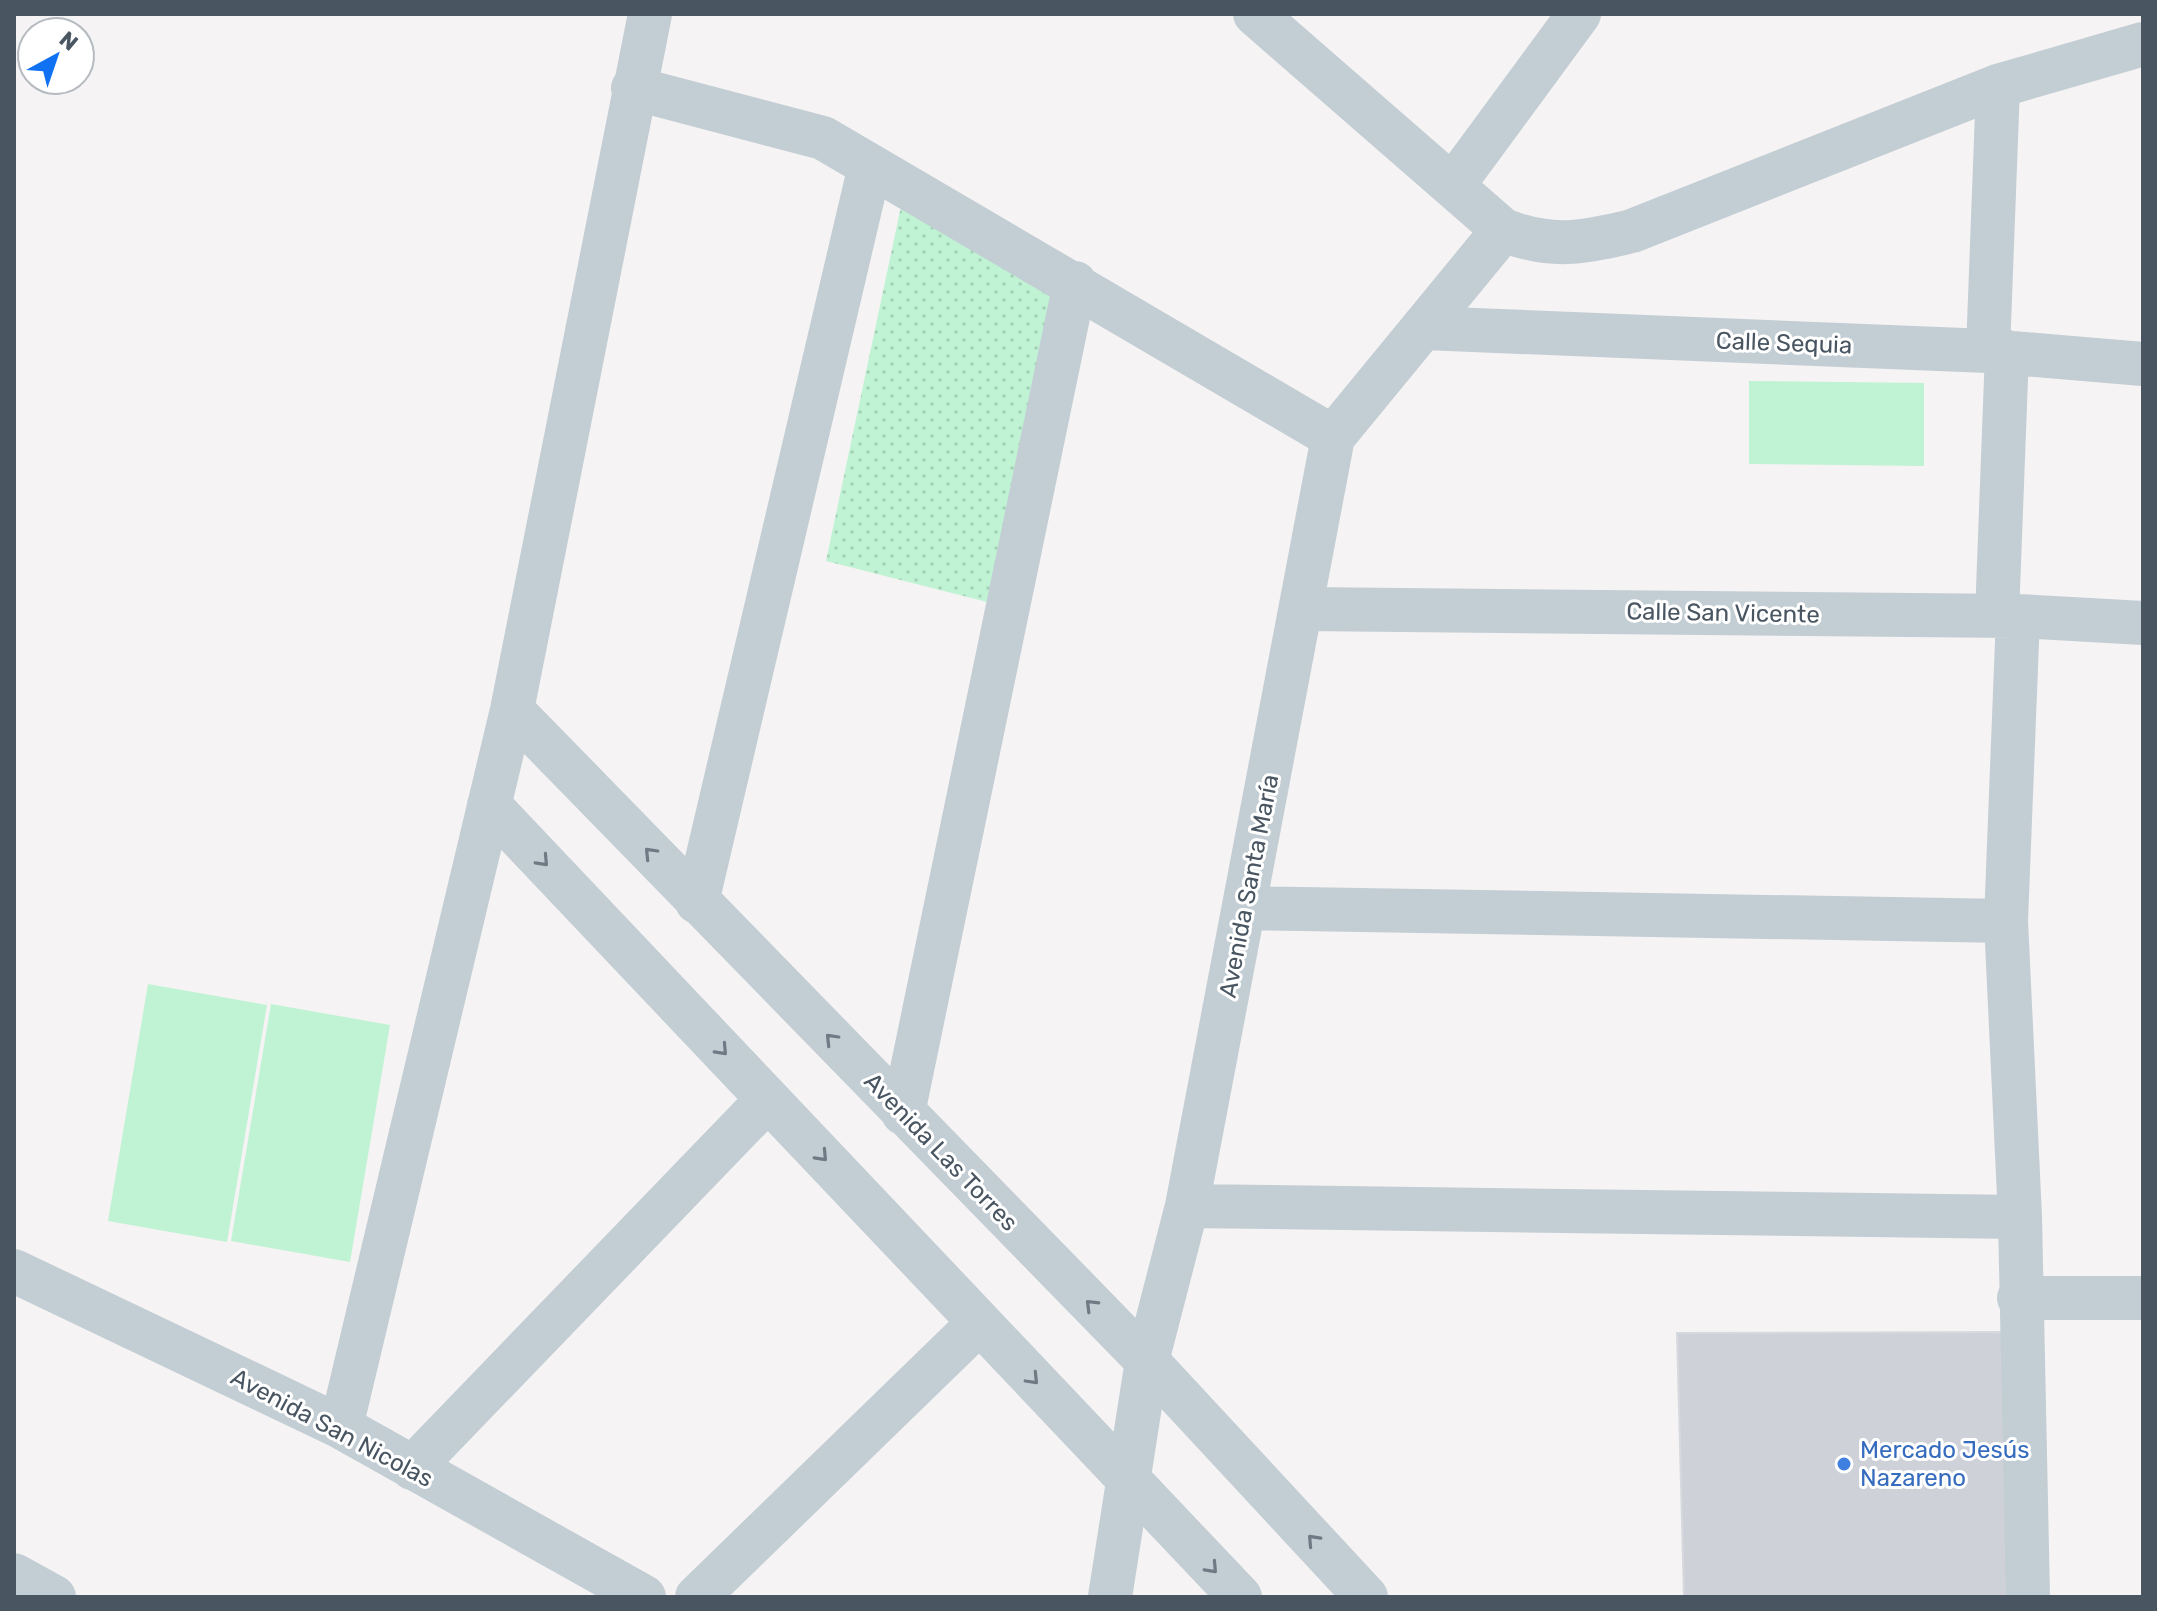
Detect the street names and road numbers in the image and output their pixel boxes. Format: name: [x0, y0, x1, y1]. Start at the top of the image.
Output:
street label: Calle Sequia: [1715, 327, 1853, 359]
street label: Calle San Vicente: [1626, 597, 1820, 629]
street label: Avenida Santa María: [1214, 772, 1284, 1000]
street label: Avenida Las Torres: [858, 1067, 1024, 1237]
street label: Avenida San Nicolas: [226, 1363, 438, 1493]

